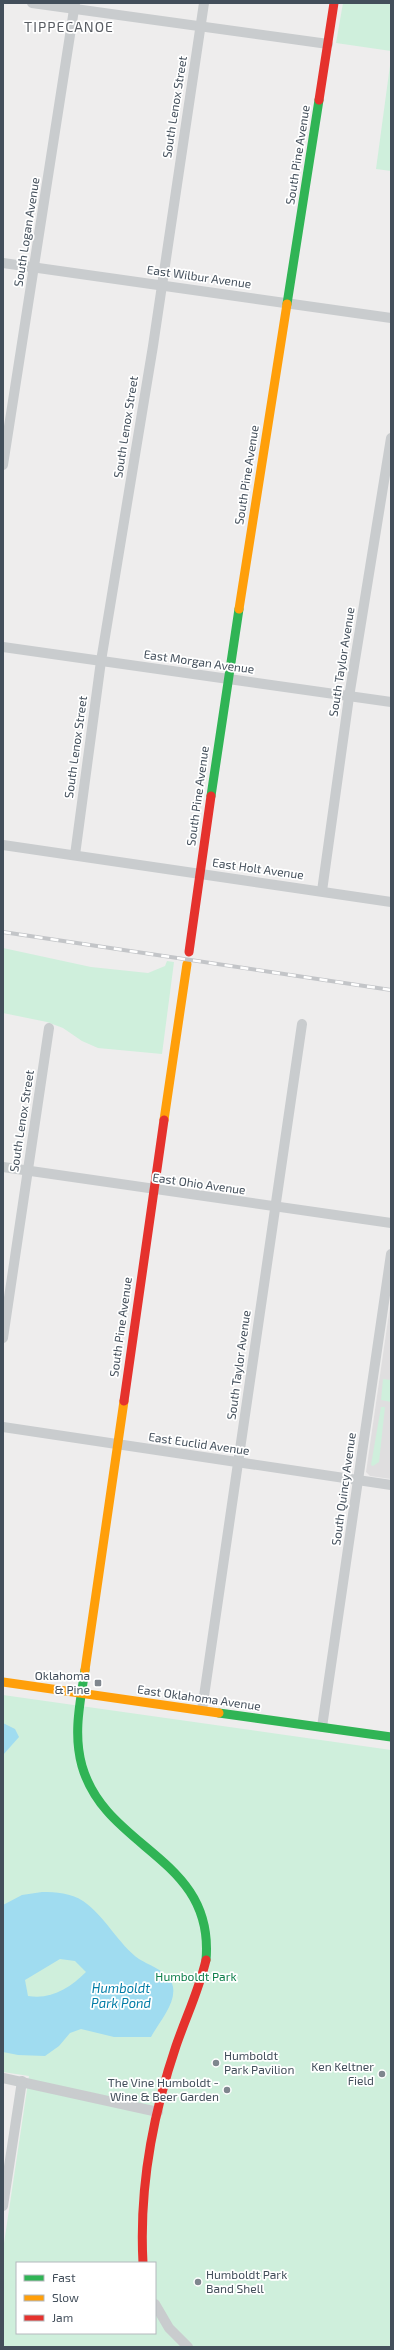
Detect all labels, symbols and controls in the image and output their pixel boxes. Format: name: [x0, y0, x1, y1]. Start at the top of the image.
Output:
district label: TIPPECANOE: [24, 18, 114, 35]
street label: South Lenox Street: [159, 54, 189, 159]
street label: South Pine Avenue: [282, 104, 312, 206]
street label: South Logan Avenue: [10, 176, 42, 287]
street label: East Wilbur Avenue: [146, 262, 252, 290]
street label: South Lenox Street: [110, 374, 140, 479]
street label: South Pine Avenue: [231, 424, 261, 526]
street label: South Taylor Avenue: [325, 606, 357, 718]
street label: East Morgan Avenue: [143, 646, 255, 676]
street label: South Lenox Street: [61, 694, 89, 799]
street label: South Pine Avenue: [183, 745, 211, 847]
street label: East Holt Avenue: [212, 855, 305, 881]
street label: South Lenox Street: [6, 1068, 36, 1173]
street label: East Ohio Avenue: [152, 1170, 247, 1196]
street label: South Pine Avenue: [106, 1276, 134, 1378]
street label: South Taylor Avenue: [223, 1309, 253, 1421]
street label: East Euclid Avenue: [148, 1429, 251, 1457]
street label: South Quincy Avenue: [328, 1431, 359, 1546]
place label: Oklahoma & Pine: [35, 1668, 90, 1696]
marker: Oklahoma & Pine: [93, 1678, 103, 1688]
street label: East Oklahoma Avenue: [137, 1681, 262, 1713]
park label: Humboldt Park: [155, 1969, 237, 1983]
water label: Humboldt Park Pond: [91, 1980, 151, 2011]
place label: Humboldt Park Pavilion: [224, 2048, 294, 2076]
marker: Humboldt Park Pavilion: [211, 2058, 221, 2068]
place label: Ken Keltner Field: [311, 2059, 374, 2087]
marker: Ken Keltner Field: [377, 2069, 387, 2079]
place label: The Vine Humboldt - Wine & Beer Garden: [108, 2075, 219, 2103]
marker: The Vine Humboldt - Wine & Beer Garden: [222, 2085, 232, 2095]
legend: [16, 2262, 156, 2334]
place label: Humboldt Park Band Shell: [206, 2267, 287, 2295]
text: Fast: [52, 2270, 76, 2284]
marker: Humboldt Park Band Shell: [193, 2277, 203, 2287]
text: Slow: [52, 2290, 79, 2304]
text: Jam: [52, 2310, 73, 2324]

